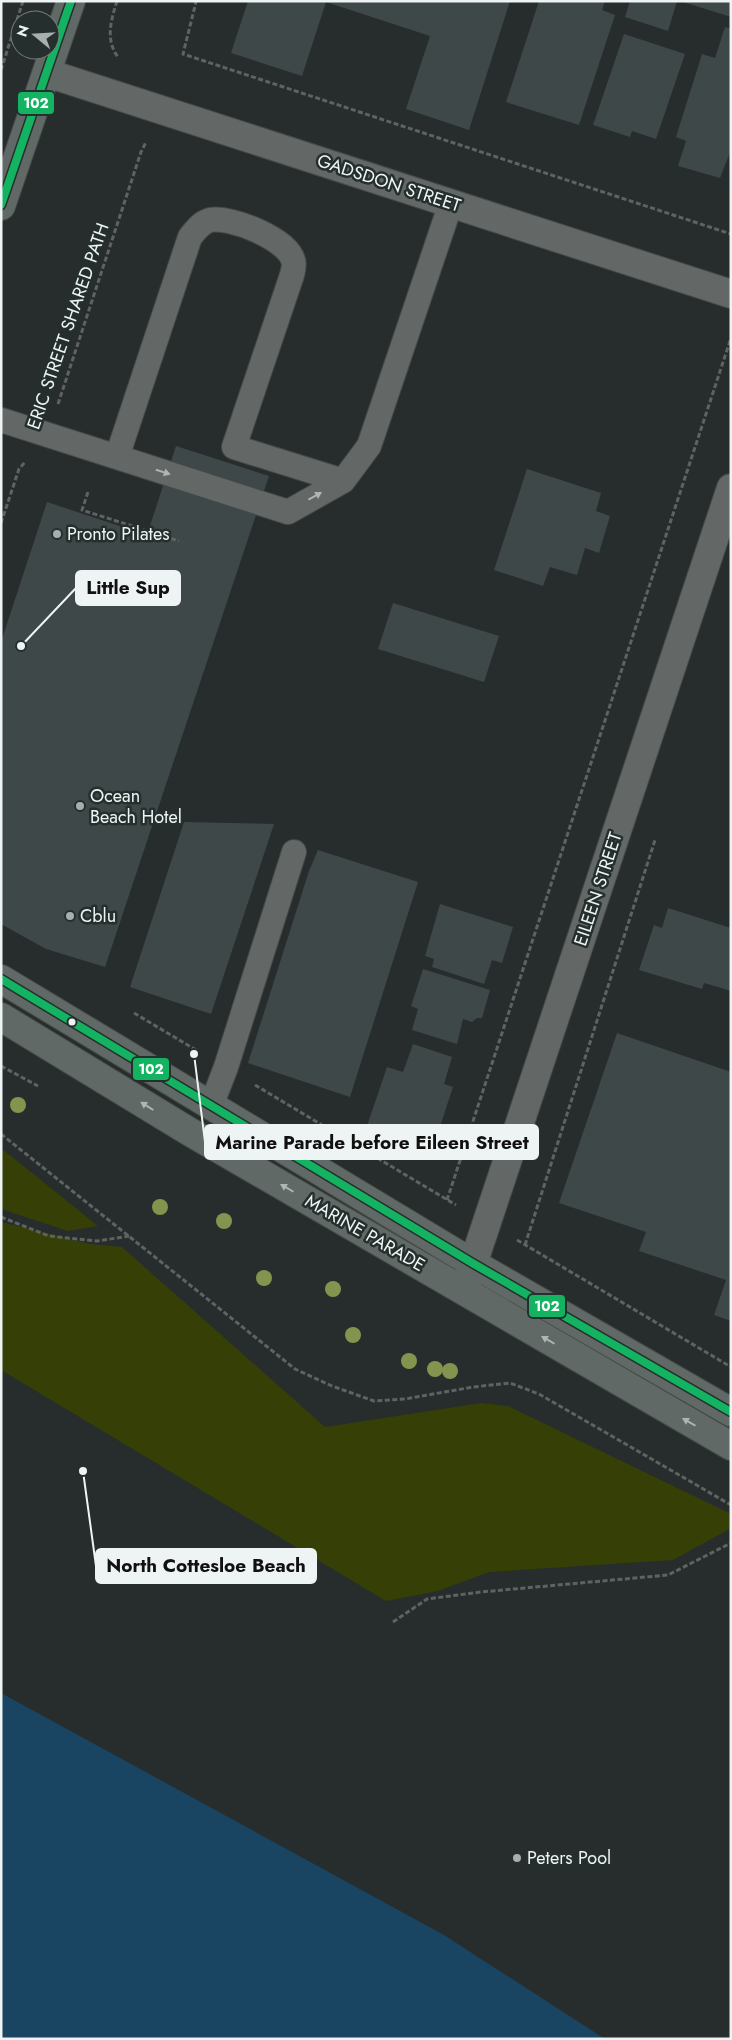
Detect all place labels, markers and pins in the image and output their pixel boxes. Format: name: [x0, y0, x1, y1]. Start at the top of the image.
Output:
place label: Pronto Pilates: [67, 521, 169, 547]
marker: Pronto Pilates: [51, 528, 63, 540]
callout: Little Sup: [76, 571, 180, 605]
place label: Ocean Beach Hotel: [90, 783, 182, 830]
marker: Ocean Beach Hotel: [74, 800, 86, 812]
place label: Cblu: [80, 903, 116, 929]
marker: Cblu: [64, 910, 76, 922]
unlabelled marker: [67, 1017, 77, 1027]
callout: Marine Parade before Eileen Street: [205, 1125, 538, 1159]
callout: North Cottesloe Beach: [96, 1549, 316, 1583]
place label: Peters Pool: [527, 1845, 611, 1871]
marker: Peters Pool: [511, 1852, 523, 1864]

